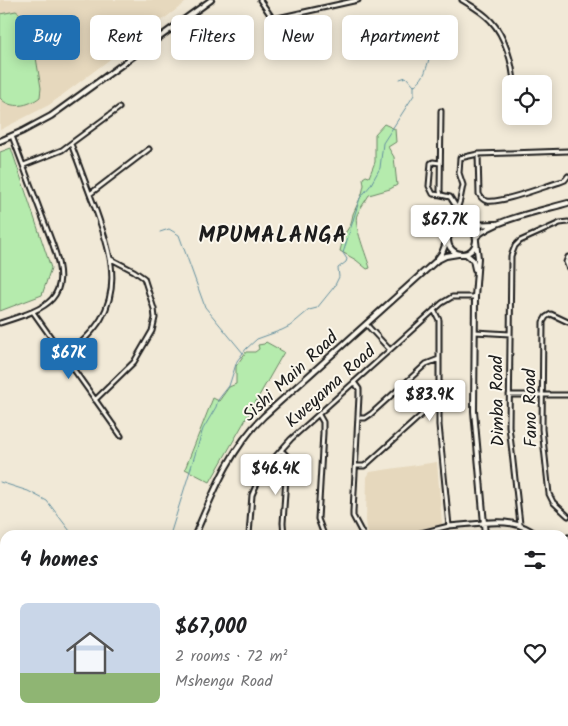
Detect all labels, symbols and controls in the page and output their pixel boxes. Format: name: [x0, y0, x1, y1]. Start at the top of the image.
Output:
chip: Buy: [15, 15, 80, 60]
chip: Rent: [90, 15, 161, 60]
chip: Filters: [171, 15, 254, 60]
chip: New: [264, 15, 332, 60]
chip: Apartment: [342, 15, 458, 60]
map controls: [502, 75, 552, 125]
button: locate: [502, 75, 552, 125]
pin: $67.7K: [404, 204, 486, 247]
text: $67.7K: [422, 208, 468, 233]
district label: MPUMALANGA: [198, 219, 348, 254]
street label: Sishi Main Road: [236, 324, 346, 429]
pin: $67K: [39, 338, 99, 380]
street label: Kweyama Road: [279, 338, 384, 436]
text: $67K: [51, 341, 87, 366]
street label: Dimba Road: [483, 354, 514, 447]
street label: Fano Road: [516, 367, 547, 448]
pin: $83.9K: [389, 380, 471, 422]
text: $83.9K: [405, 383, 455, 408]
pin: $46.4K: [235, 454, 317, 496]
text: $46.4K: [251, 457, 301, 482]
text: 4 homes: [20, 544, 98, 577]
icon: filters: [521, 546, 549, 574]
text: $67,000: [175, 611, 247, 644]
icon: home: [60, 623, 120, 683]
icon: heart: [521, 639, 549, 667]
text: 2 rooms · 72 m²: [175, 644, 287, 669]
text: Mshengu Road: [175, 669, 273, 694]

